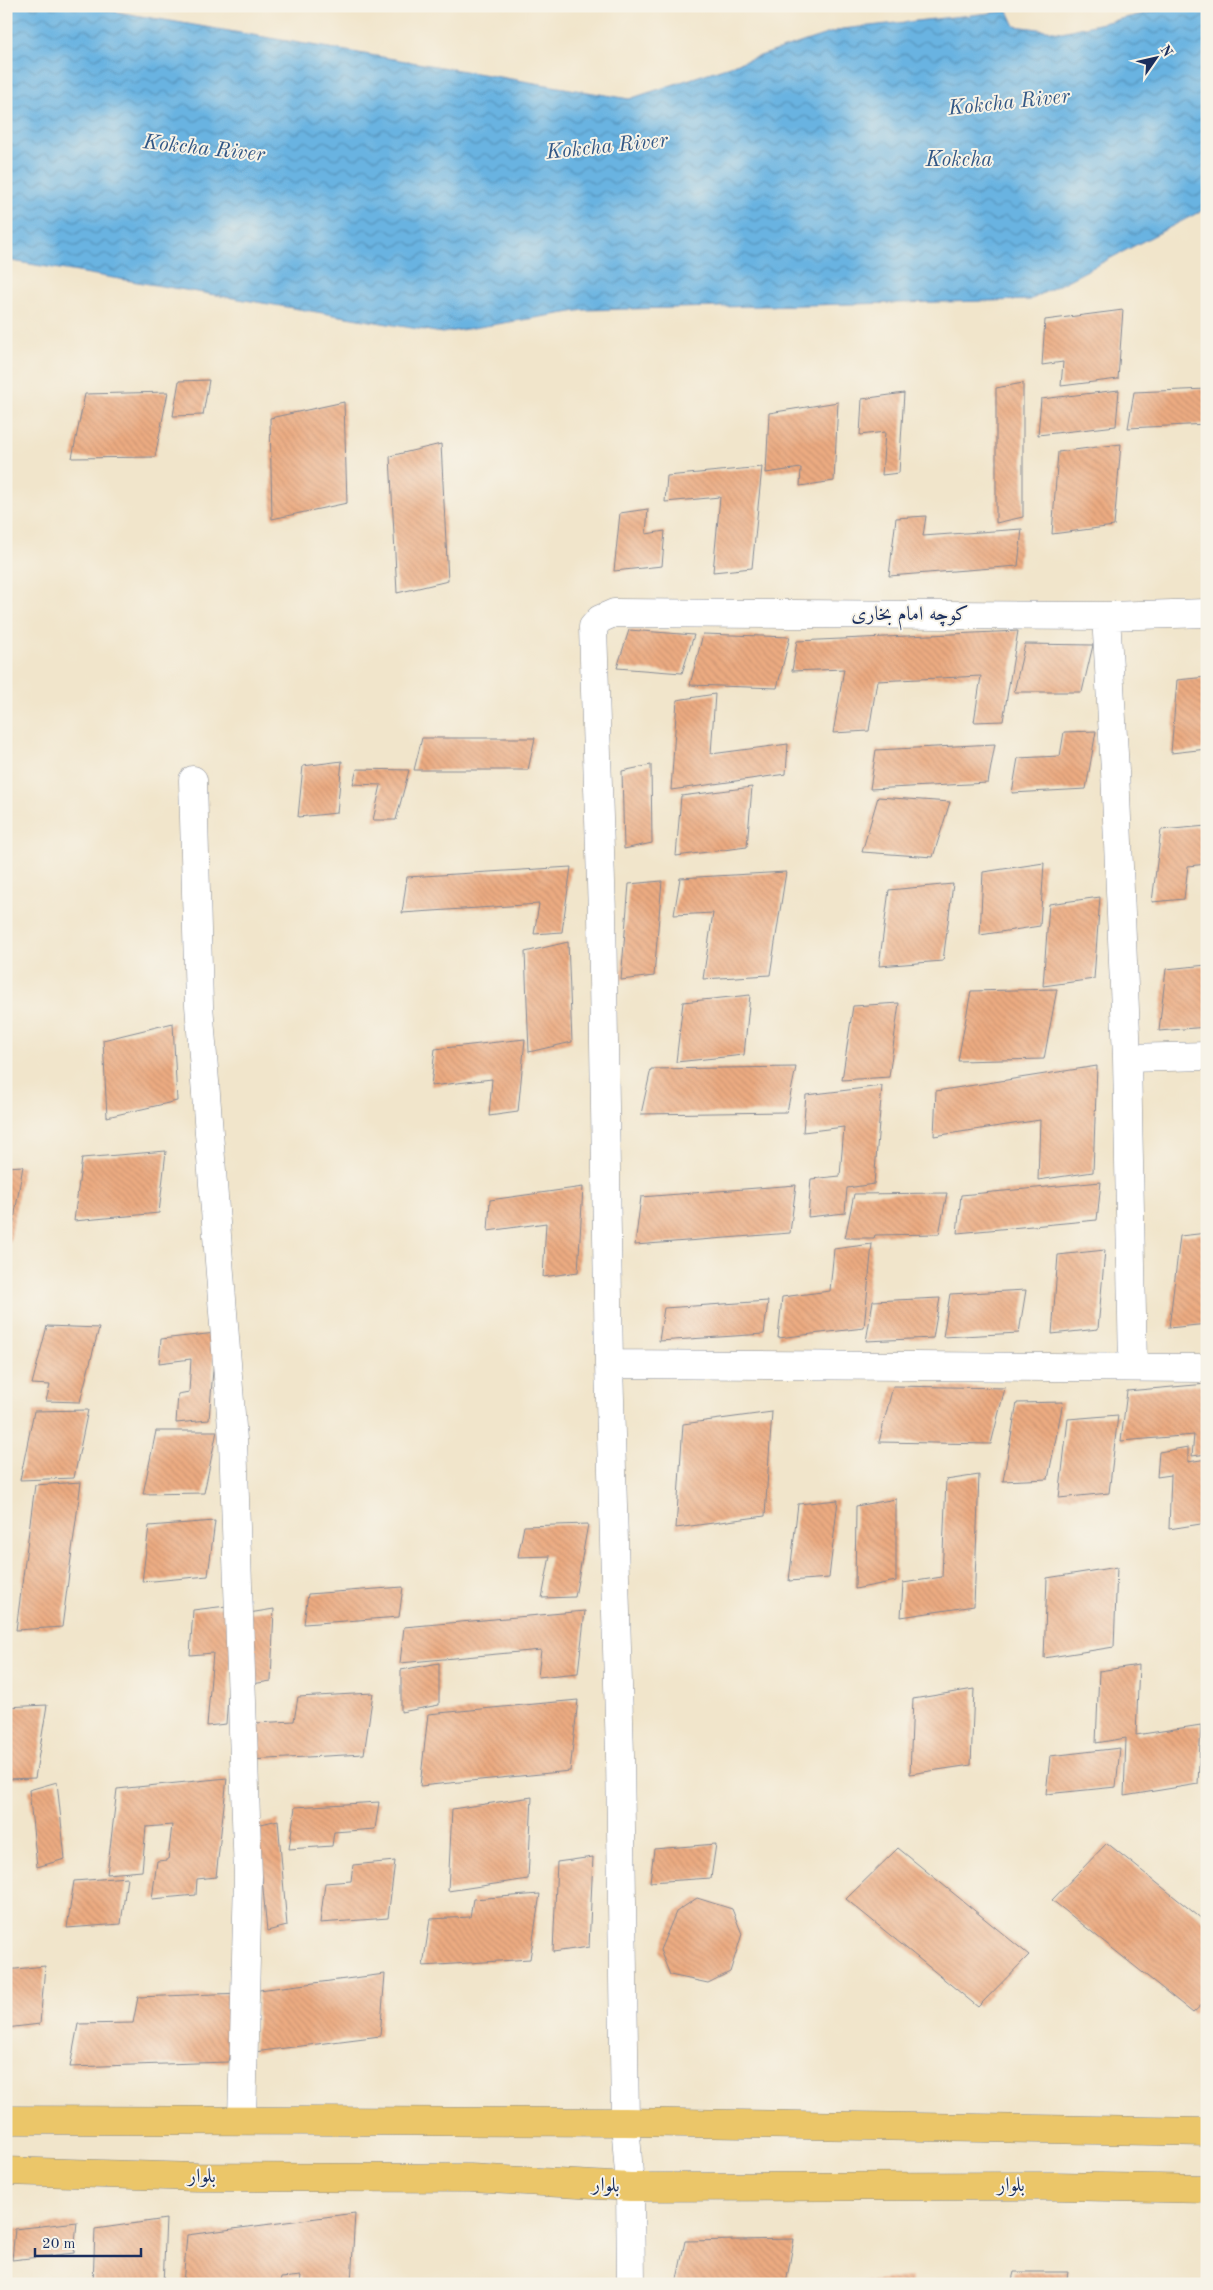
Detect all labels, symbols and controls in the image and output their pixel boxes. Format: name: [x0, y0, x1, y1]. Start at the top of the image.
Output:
north arrow: [1130, 32, 1180, 82]
text: N: [1157, 43, 1175, 60]
water label: Kokcha River: [946, 86, 1072, 120]
water label: Kokcha River: [544, 130, 670, 164]
water label: Kokcha River: [141, 132, 267, 166]
water label: Kokcha: [925, 150, 992, 171]
street label: کوچه امام بخاری: [851, 604, 969, 631]
street label: بلوار: [186, 2167, 216, 2188]
street label: بلوار: [590, 2175, 620, 2198]
street label: بلوار: [995, 2176, 1025, 2197]
scale bar: [35, 2225, 141, 2257]
text: 20 m: [42, 2237, 76, 2252]

